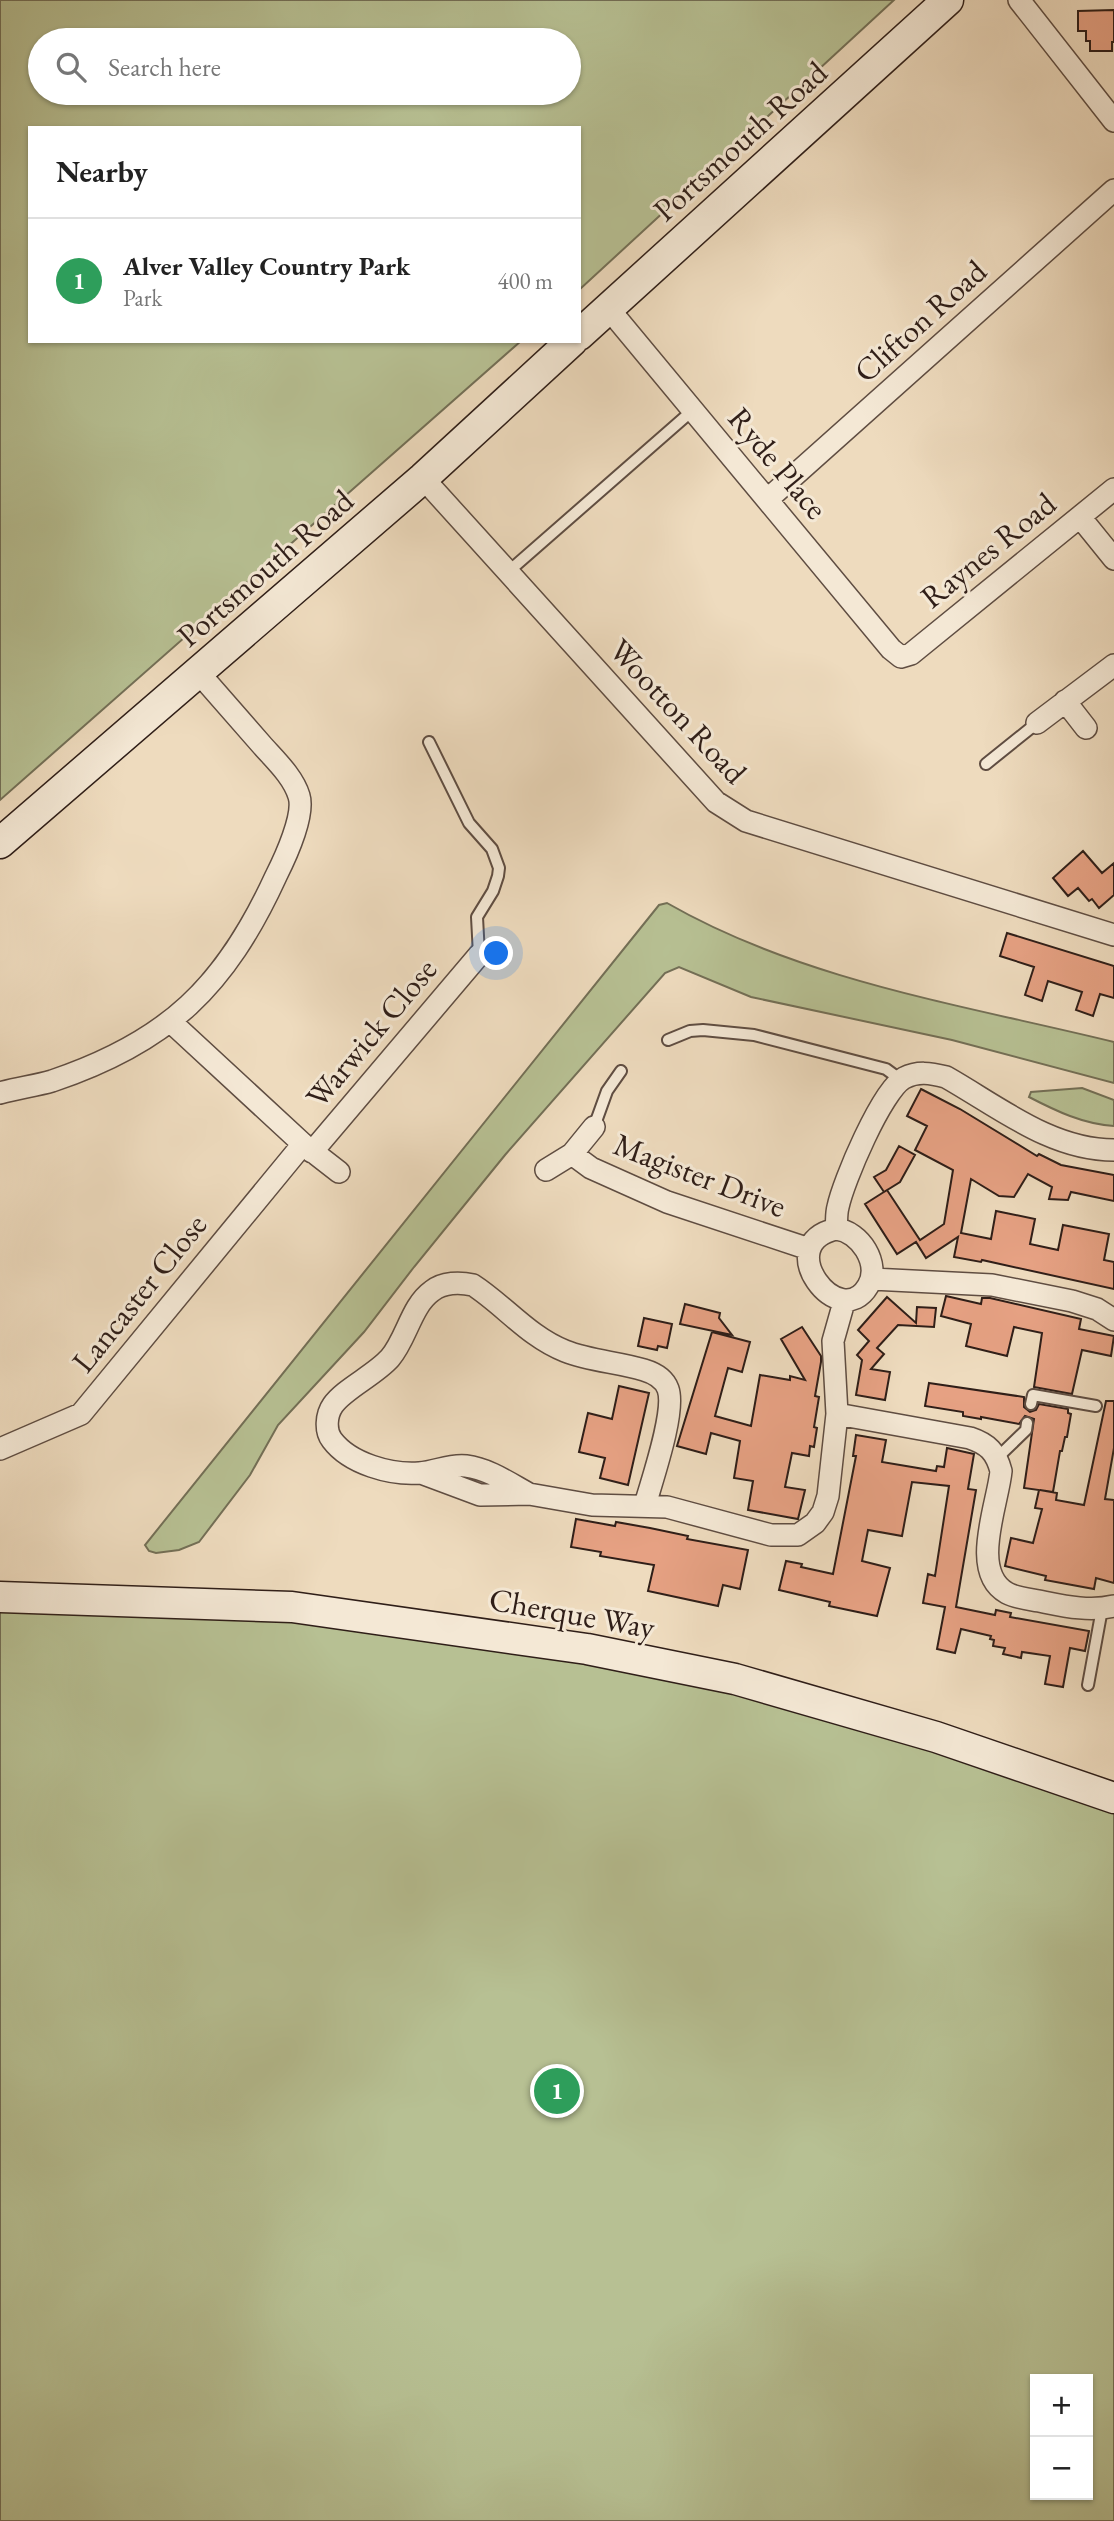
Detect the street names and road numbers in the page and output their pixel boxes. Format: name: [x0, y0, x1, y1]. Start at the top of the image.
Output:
street label: Portsmouth Road: [644, 51, 837, 230]
street label: Clifton Road: [845, 250, 996, 392]
street label: Ryde Place: [719, 398, 837, 528]
street label: Portsmouth Road: [168, 479, 363, 656]
street label: Raynes Road: [912, 482, 1065, 617]
street label: Wootton Road: [600, 629, 757, 793]
street label: Warwick Close: [296, 949, 446, 1117]
street label: Magister Drive: [608, 1123, 792, 1227]
street label: Lancaster Close: [62, 1205, 216, 1381]
street label: Cherque Way: [486, 1578, 659, 1648]

